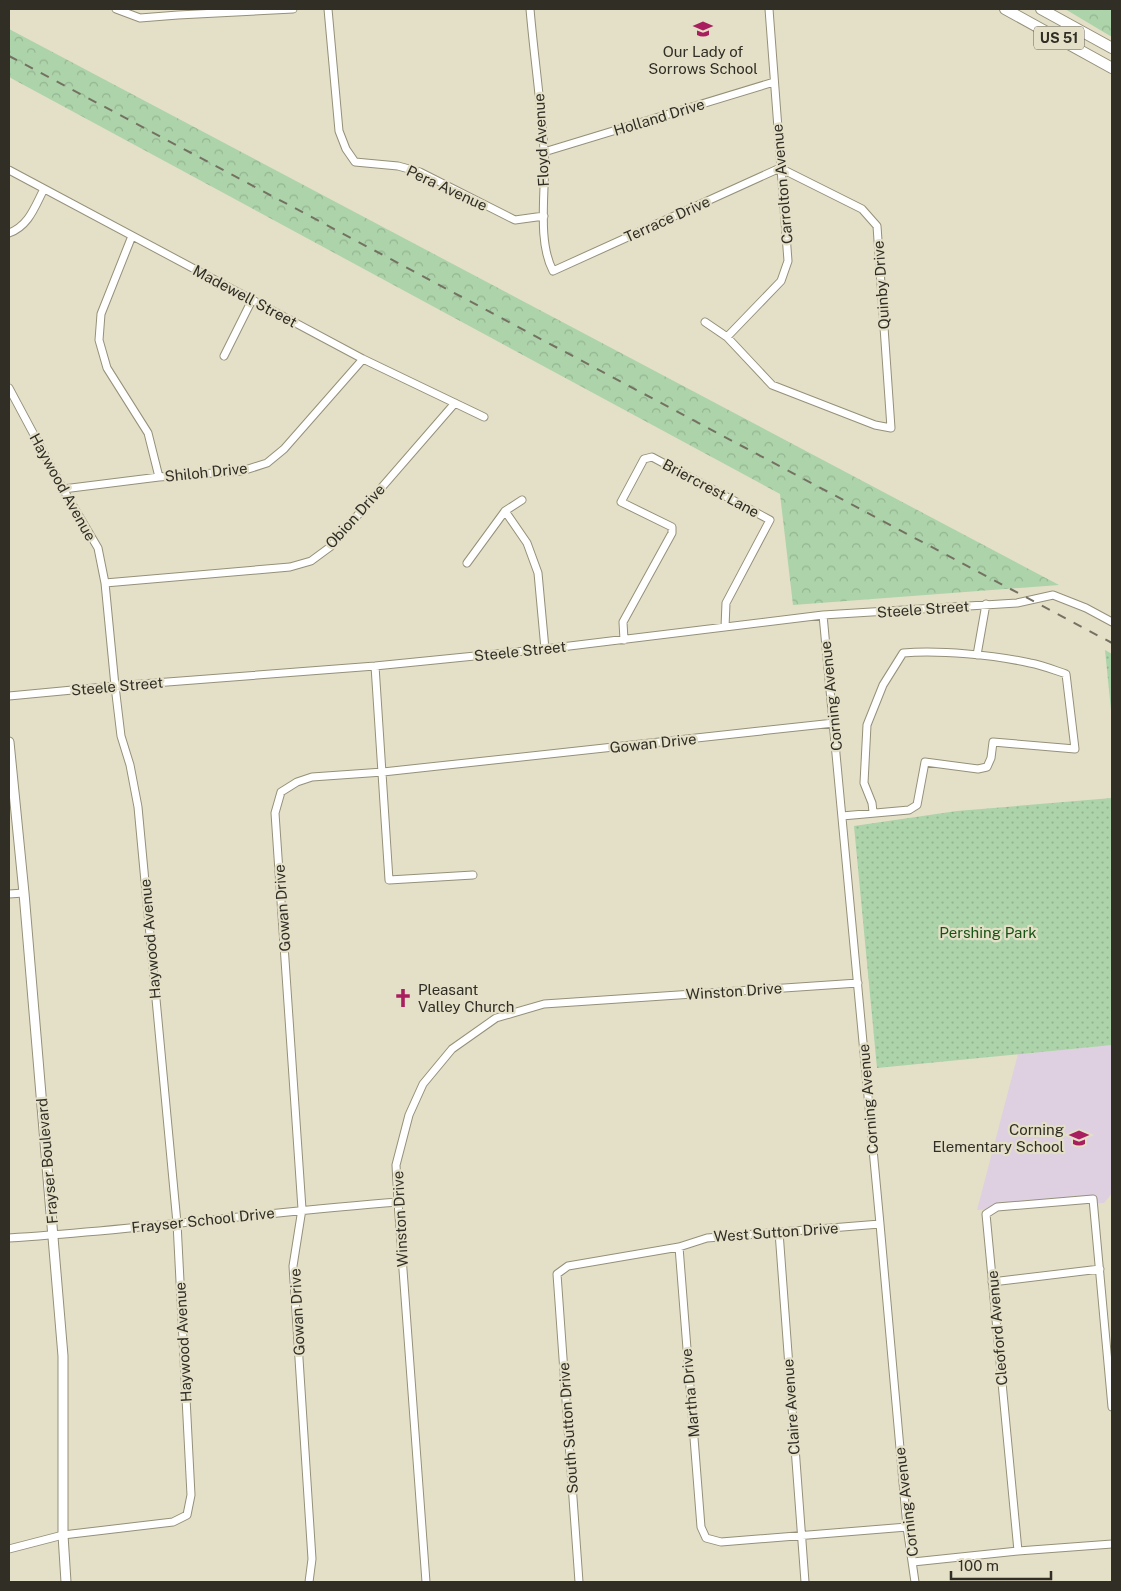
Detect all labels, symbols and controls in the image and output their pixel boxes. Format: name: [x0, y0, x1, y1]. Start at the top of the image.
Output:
school or university icon: Our Lady of Sorrows School: [692, 18, 714, 40]
road number: US 51: [1034, 26, 1084, 49]
place label: Our Lady of Sorrows School: [648, 43, 758, 77]
street label: Floyd Avenue: [530, 93, 552, 187]
street label: Holland Drive: [612, 95, 706, 139]
street label: Carrolton Avenue: [768, 123, 796, 245]
street label: Pera Avenue: [404, 162, 490, 214]
street label: Terrace Drive: [621, 192, 713, 246]
street label: Quinby Drive: [869, 240, 893, 330]
street label: Madewell Street: [190, 261, 300, 331]
street label: Haywood Avenue: [26, 430, 100, 544]
street label: Briercrest Lane: [660, 455, 762, 521]
street label: Shiloh Drive: [164, 459, 248, 485]
street label: Obion Drive: [322, 480, 388, 552]
street label: Steele Street: [876, 597, 970, 621]
street label: Steele Street: [473, 638, 567, 664]
street label: Corning Avenue: [817, 640, 845, 752]
street label: Steele Street: [70, 673, 164, 698]
street label: Gowan Drive: [609, 730, 697, 756]
street label: Gowan Drive: [270, 864, 294, 952]
street label: Haywood Avenue: [136, 878, 164, 1000]
park label: Pershing Park: [939, 924, 1037, 941]
street label: Winston Drive: [685, 979, 783, 1003]
place label: Pleasant Valley Church: [418, 981, 514, 1015]
church icon: Pleasant Valley Church: [392, 987, 414, 1009]
street label: Corning Avenue: [855, 1043, 881, 1155]
street label: Frayser Boulevard: [33, 1097, 61, 1225]
place label: Corning Elementary School: [932, 1121, 1064, 1155]
school or university icon: Corning Elementary School: [1068, 1127, 1090, 1149]
street label: Winston Drive: [389, 1170, 411, 1268]
street label: Frayser School Drive: [131, 1204, 275, 1236]
street label: West Sutton Drive: [713, 1219, 839, 1245]
street label: Gowan Drive: [286, 1268, 308, 1356]
street label: Cleoford Avenue: [984, 1270, 1010, 1386]
street label: Haywood Avenue: [171, 1281, 195, 1403]
street label: Martha Drive: [678, 1348, 702, 1438]
street label: Claire Avenue: [779, 1358, 803, 1456]
street label: South Sutton Drive: [555, 1362, 581, 1494]
street label: Corning Avenue: [891, 1446, 921, 1558]
scale bar: [951, 1548, 1051, 1580]
text: 100 m: [958, 1557, 999, 1574]

